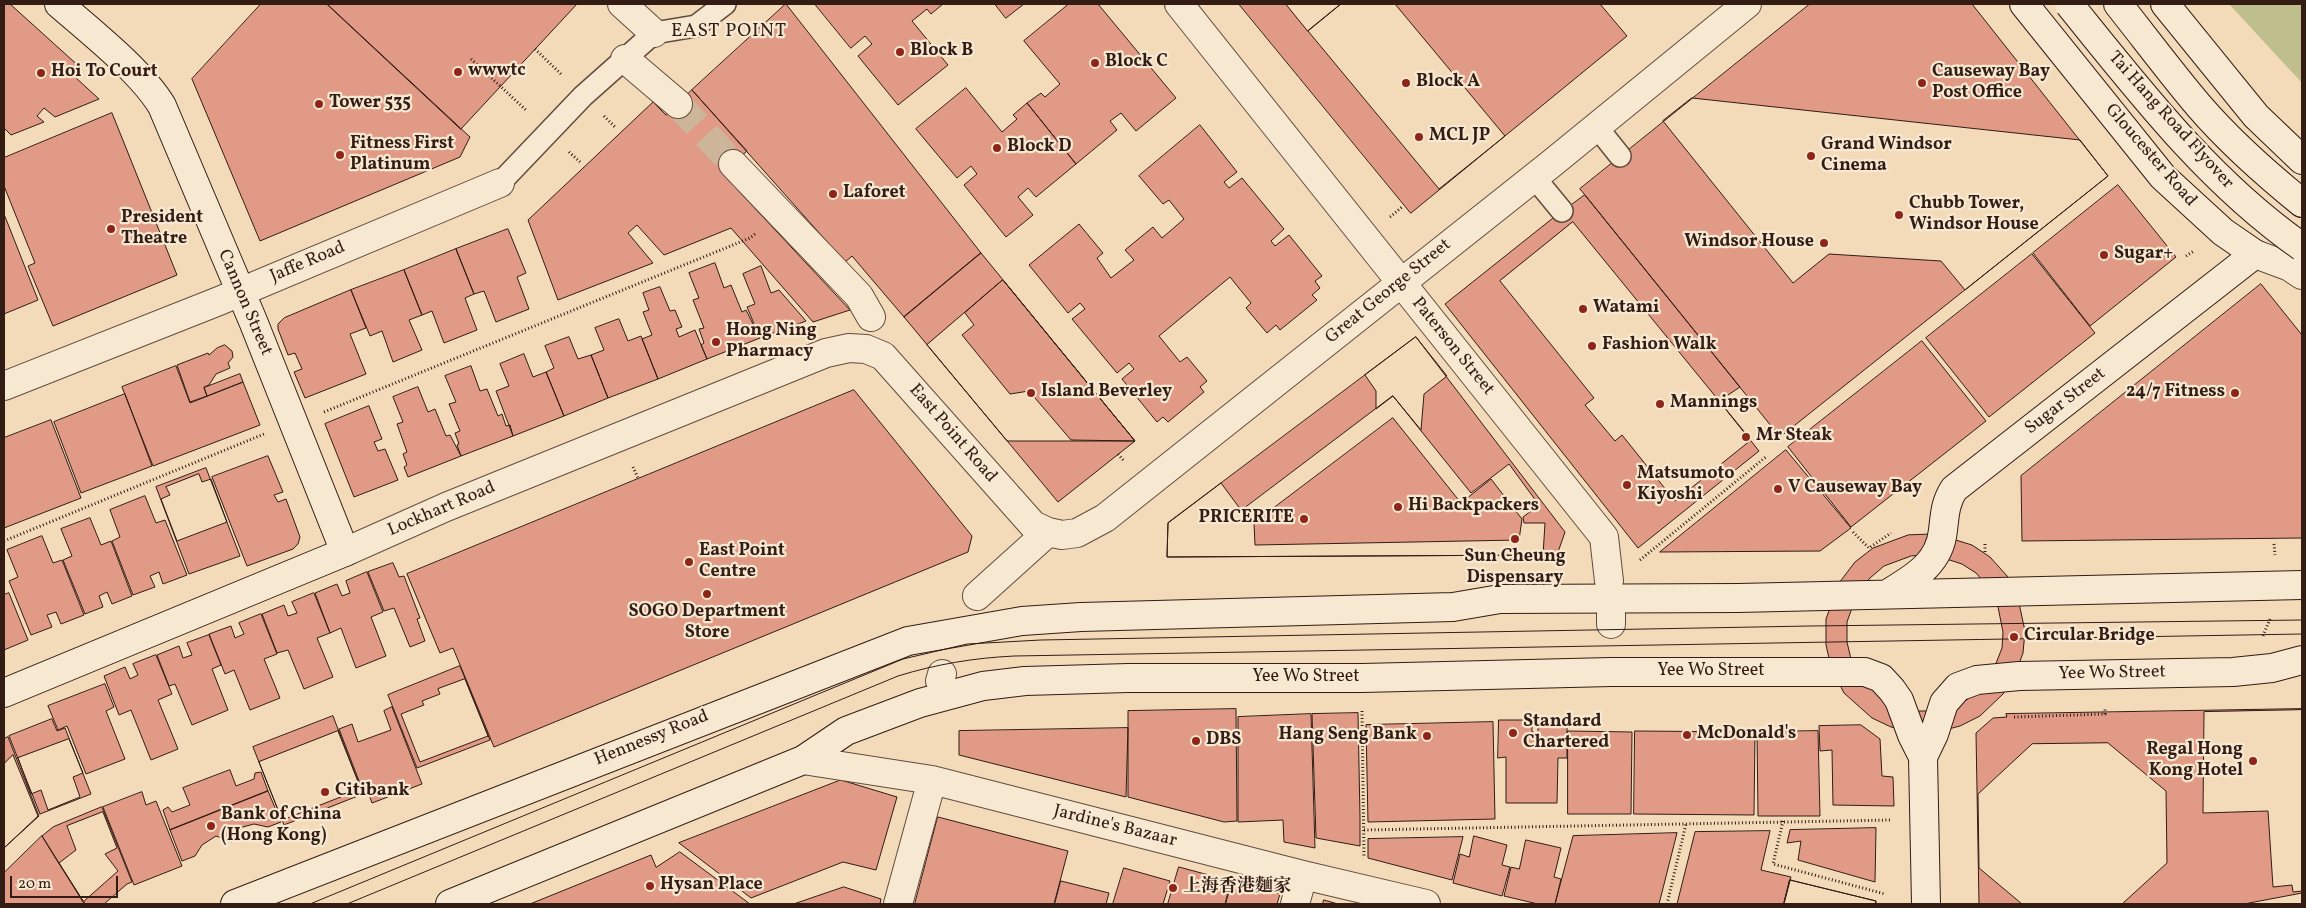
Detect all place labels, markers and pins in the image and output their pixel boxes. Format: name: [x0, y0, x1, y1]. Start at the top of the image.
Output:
place label: Block B: [910, 41, 973, 63]
marker: Block B: [894, 46, 906, 58]
place label: Block C: [1105, 52, 1168, 74]
marker: Block C: [1089, 57, 1101, 69]
place label: wwwtc: [468, 61, 526, 83]
place label: Hoi To Court: [51, 62, 157, 84]
place label: Causeway Bay Post Office: [1932, 62, 2050, 104]
marker: wwwtc: [452, 66, 464, 78]
marker: Hoi To Court: [35, 67, 47, 79]
place label: Block A: [1416, 72, 1480, 94]
marker: Block A: [1400, 77, 1412, 89]
marker: Causeway Bay Post Office: [1916, 77, 1928, 89]
place label: Tower 535: [329, 93, 411, 115]
marker: Tower 535: [313, 98, 325, 110]
place label: MCL JP: [1429, 126, 1490, 148]
marker: MCL JP: [1413, 131, 1425, 143]
place label: Fitness First Platinum: [350, 134, 454, 176]
place label: Grand Windsor Cinema: [1821, 135, 1952, 178]
place label: Block D: [1007, 137, 1071, 159]
marker: Block D: [991, 142, 1003, 154]
marker: Fitness First Platinum: [334, 149, 346, 161]
marker: Grand Windsor Cinema: [1805, 150, 1817, 162]
place label: Laforet: [843, 183, 905, 205]
marker: Laforet: [827, 188, 839, 200]
place label: Chubb Tower, Windsor House: [1909, 194, 2039, 236]
place label: President Theatre: [121, 208, 203, 250]
marker: Chubb Tower, Windsor House: [1893, 209, 1905, 221]
marker: President Theatre: [105, 223, 117, 235]
place label: Windsor House: [1684, 232, 1814, 254]
marker: Windsor House: [1818, 237, 1830, 249]
place label: Sugar+: [2114, 244, 2173, 266]
marker: Sugar+: [2098, 249, 2110, 261]
place label: Watami: [1593, 298, 1659, 320]
marker: Watami: [1577, 303, 1589, 315]
place label: Hong Ning Pharmacy: [726, 321, 817, 364]
place label: Fashion Walk: [1602, 335, 1717, 357]
marker: Hong Ning Pharmacy: [710, 336, 722, 348]
marker: Fashion Walk: [1586, 340, 1598, 352]
place label: Island Beverley: [1041, 382, 1172, 404]
place label: 24/7 Fitness: [2126, 382, 2225, 404]
marker: Island Beverley: [1025, 387, 1037, 399]
marker: 24/7 Fitness: [2229, 387, 2241, 399]
place label: Mannings: [1670, 393, 1757, 415]
marker: Mannings: [1654, 398, 1666, 410]
place label: Mr Steak: [1756, 426, 1832, 448]
marker: Mr Steak: [1740, 431, 1752, 443]
place label: Matsumoto Kiyoshi: [1637, 464, 1734, 506]
place label: V Causeway Bay: [1788, 478, 1922, 500]
marker: Matsumoto Kiyoshi: [1621, 479, 1633, 491]
marker: V Causeway Bay: [1772, 483, 1784, 495]
place label: Hi Backpackers: [1408, 496, 1539, 518]
marker: Hi Backpackers: [1392, 501, 1404, 513]
place label: PRICERITE: [1199, 508, 1294, 530]
marker: PRICERITE: [1298, 513, 1310, 525]
marker: Sun Cheung Dispensary: [1509, 533, 1521, 545]
place label: East Point Centre: [699, 541, 785, 584]
place label: Sun Cheung Dispensary: [1464, 547, 1566, 590]
marker: East Point Centre: [683, 556, 695, 568]
marker: SOGO Department Store: [701, 588, 713, 600]
place label: SOGO Department Store: [628, 602, 786, 644]
place label: Circular Bridge: [2024, 626, 2155, 648]
marker: Circular Bridge: [2008, 631, 2020, 643]
place label: Standard Chartered: [1523, 712, 1609, 754]
place label: McDonald's: [1697, 724, 1796, 746]
place label: Hang Seng Bank: [1279, 725, 1417, 747]
marker: Standard Chartered: [1507, 727, 1519, 739]
marker: McDonald's: [1681, 729, 1693, 741]
place label: DBS: [1206, 730, 1241, 752]
marker: Hang Seng Bank: [1421, 730, 1433, 742]
marker: DBS: [1190, 735, 1202, 747]
place label: Regal Hong Kong Hotel: [2146, 740, 2243, 782]
marker: Regal Hong Kong Hotel: [2247, 755, 2259, 767]
place label: Citibank: [335, 781, 409, 803]
marker: Citibank: [319, 786, 331, 798]
place label: Bank of China (Hong Kong): [221, 805, 342, 848]
marker: Bank of China (Hong Kong): [205, 820, 217, 832]
place label: Hysan Place: [660, 875, 763, 897]
place label: 上海香港麵家: [1183, 877, 1291, 899]
marker: Hysan Place: [644, 880, 656, 892]
marker: 上海香港麵家: [1167, 882, 1179, 894]

